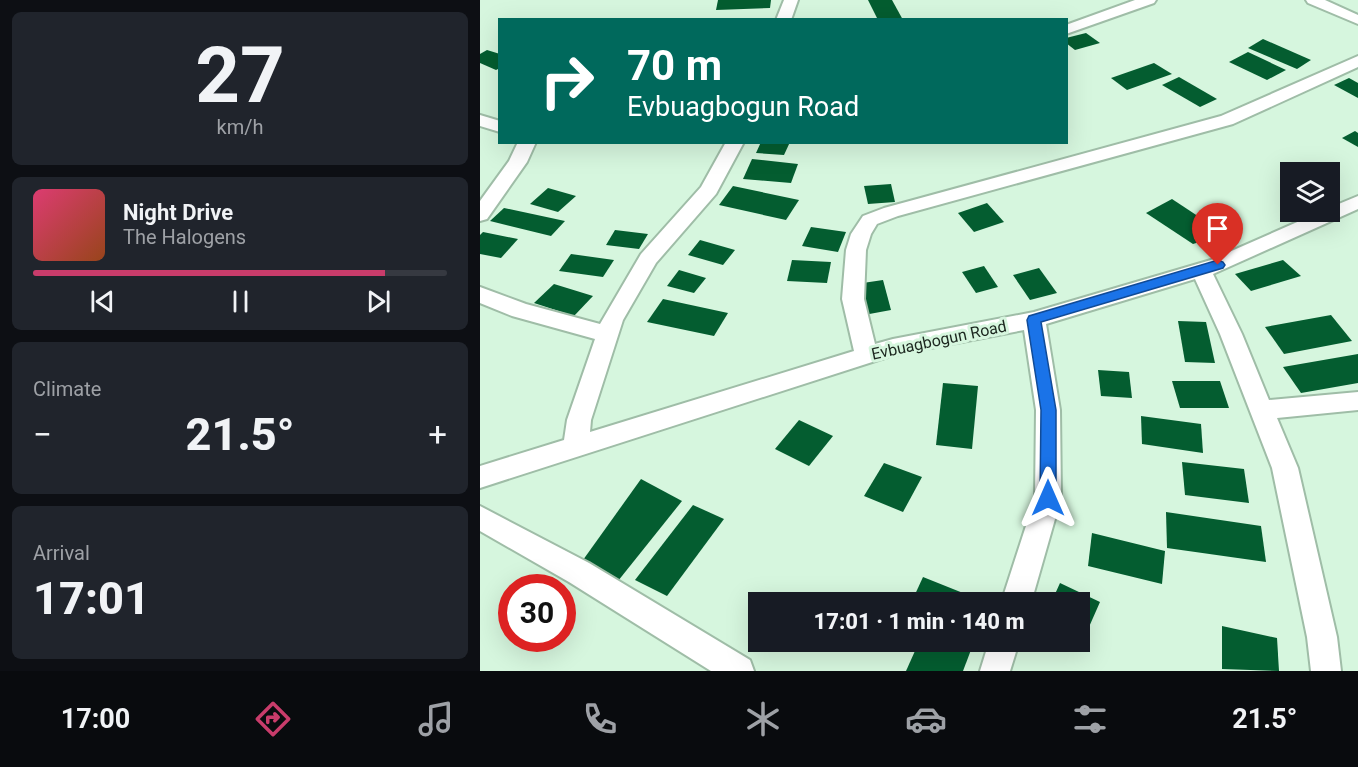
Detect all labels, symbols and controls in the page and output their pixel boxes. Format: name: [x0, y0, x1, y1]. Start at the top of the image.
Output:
text: 27: [195, 30, 285, 121]
text: 70 m: [627, 41, 722, 90]
icon: right: [528, 42, 606, 120]
text: Evbuagbogun Road: [627, 91, 859, 123]
text: km/h: [217, 115, 263, 139]
map controls: [1280, 162, 1340, 222]
button: layers: [1280, 162, 1340, 222]
text: Night Drive: [123, 200, 233, 225]
pin: [1192, 203, 1243, 265]
icon: arrive: [1201, 212, 1234, 245]
text: The Halogens: [123, 225, 246, 249]
icon: previous: [86, 285, 119, 318]
icon: pause: [224, 285, 257, 318]
icon: next: [362, 285, 395, 318]
street label: Evbuagbogun Road: [870, 316, 1008, 364]
text: Climate: [33, 377, 101, 401]
text: 21.5°: [186, 408, 295, 461]
text: −: [33, 415, 52, 454]
text: +: [428, 415, 447, 454]
position arrow: [1016, 466, 1080, 530]
text: Arrival: [33, 541, 90, 565]
text: 17:01: [33, 572, 150, 625]
speed limit sign: 30: [498, 574, 576, 652]
text: 17:01 · 1 min · 140 m: [814, 609, 1024, 634]
icon: directions: [252, 698, 294, 740]
icon: music: [415, 698, 457, 740]
icon: phone: [579, 698, 621, 740]
icon: climate: [742, 698, 784, 740]
icon: car: [905, 698, 947, 740]
icon: filters: [1069, 698, 1111, 740]
text: 17:00: [61, 703, 130, 735]
text: 21.5°: [1232, 703, 1297, 735]

